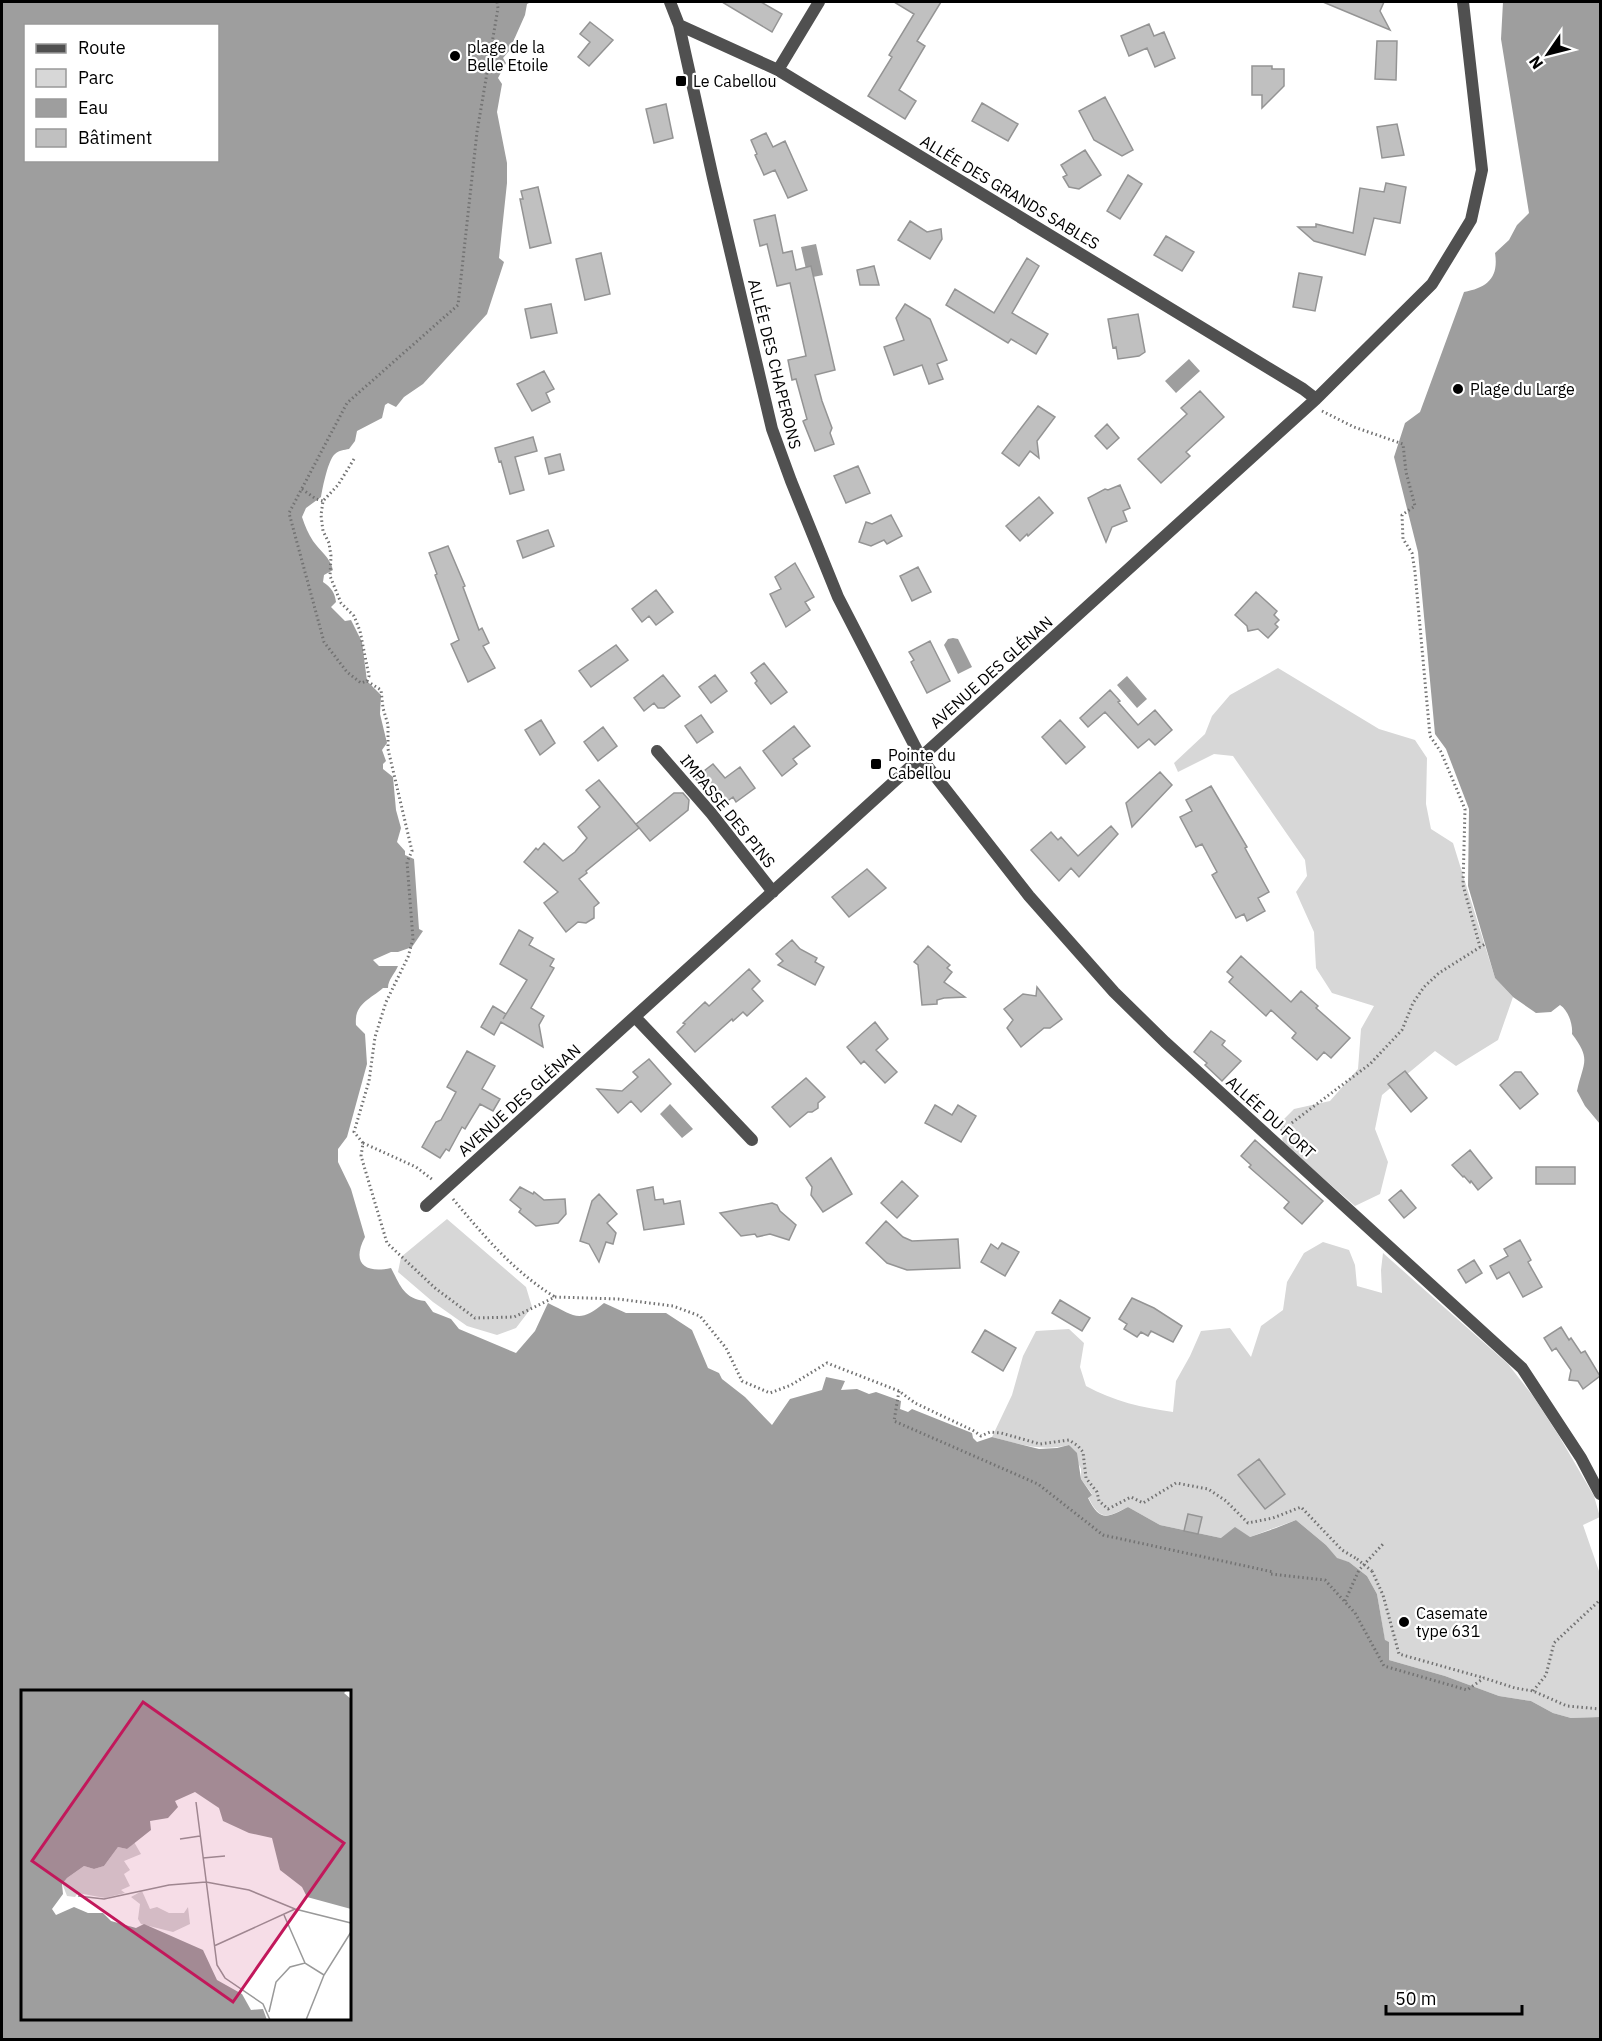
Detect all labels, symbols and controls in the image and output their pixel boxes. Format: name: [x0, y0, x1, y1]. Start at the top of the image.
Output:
legend: [24, 24, 219, 162]
north arrow: [1518, 24, 1578, 84]
text: Route: [78, 36, 126, 59]
place label: plage de la Belle Etoile: [467, 37, 549, 75]
marker: plage de la Belle Etoile: [448, 49, 462, 63]
text: N: [1524, 52, 1547, 73]
text: Parc: [78, 66, 114, 89]
place label: Le Cabellou: [693, 71, 777, 91]
marker: Le Cabellou: [674, 74, 688, 88]
text: Eau: [78, 96, 108, 119]
text: Bâtiment: [78, 126, 152, 149]
street label: ALLÉE DES GRANDS SABLES: [917, 130, 1104, 253]
street label: ALLÉE DES CHAPERONS: [744, 277, 807, 451]
place label: Plage du Large: [1470, 379, 1575, 399]
marker: Plage du Large: [1451, 382, 1465, 396]
street label: AVENUE DES GLÉNAN: [925, 611, 1057, 732]
place label: Pointe du Cabellou: [888, 745, 956, 783]
street label: IMPASSE DES PINS: [676, 750, 780, 872]
marker: Pointe du Cabellou: [869, 757, 883, 771]
street label: AVENUE DES GLÉNAN: [453, 1039, 585, 1160]
street label: ALLÉE DU FORT: [1222, 1071, 1320, 1162]
place label: Casemate type 631: [1416, 1603, 1488, 1641]
marker: Casemate type 631: [1397, 1615, 1411, 1629]
inset map: [21, 1690, 351, 2020]
scale bar: [1386, 1978, 1522, 2016]
text: 50 m: [1395, 1987, 1437, 2010]

